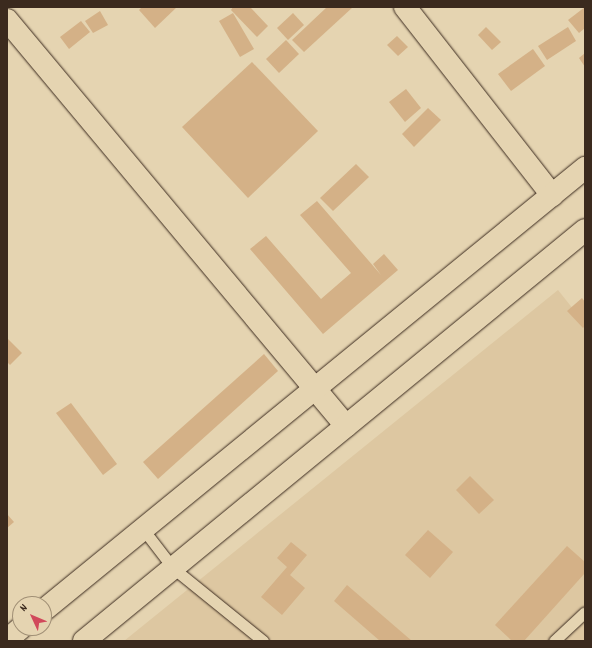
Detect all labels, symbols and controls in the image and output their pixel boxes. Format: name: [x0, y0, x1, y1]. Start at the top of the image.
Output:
north arrow: [12, 596, 52, 636]
text: N: [16, 601, 32, 616]

